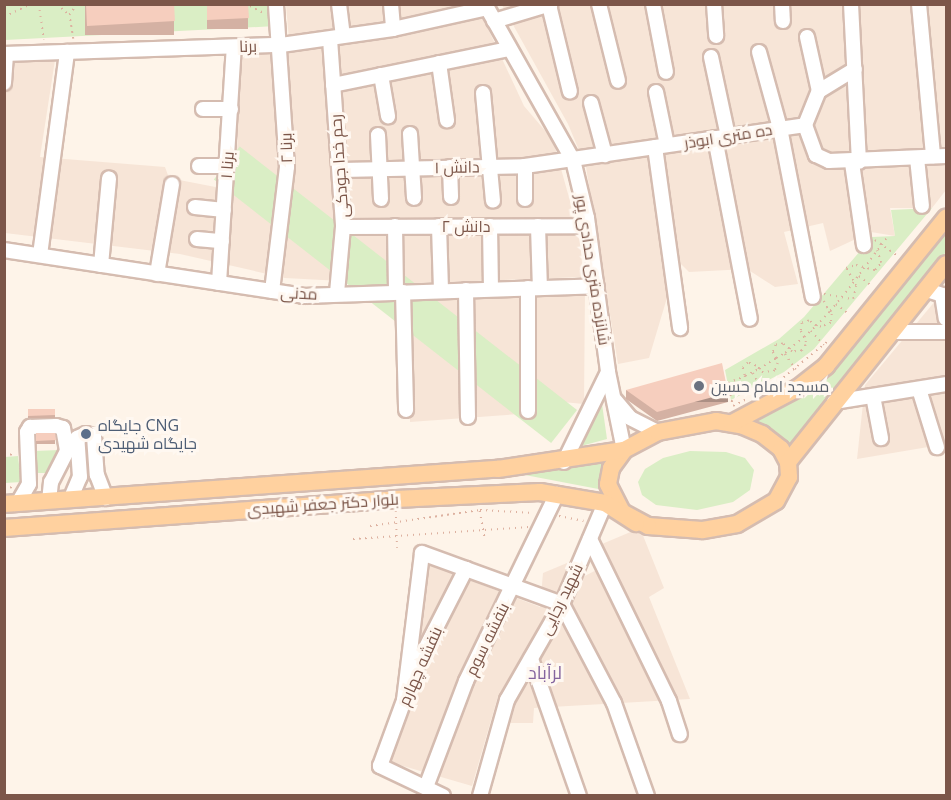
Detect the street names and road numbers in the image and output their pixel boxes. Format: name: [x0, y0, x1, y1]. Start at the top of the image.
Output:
street label: برنا: [239, 36, 257, 56]
street label: رحم خدا جودکی: [326, 114, 352, 218]
street label: ده متری ابوذر: [682, 120, 774, 152]
street label: برنا ۲: [276, 132, 296, 164]
street label: برنا ۱: [216, 151, 238, 179]
street label: دانش ۱: [434, 157, 480, 177]
street label: شانزده متری حدادی پور: [572, 193, 614, 347]
street label: دانش ۲: [442, 216, 490, 236]
street label: مدنی: [280, 282, 318, 304]
street label: بلوار دکتر جعفر شهیدی: [246, 489, 400, 519]
street label: شهید رجایی: [535, 560, 587, 638]
street label: بنفشه سوم: [461, 599, 513, 679]
street label: بنفشه چهارم: [394, 623, 446, 709]

